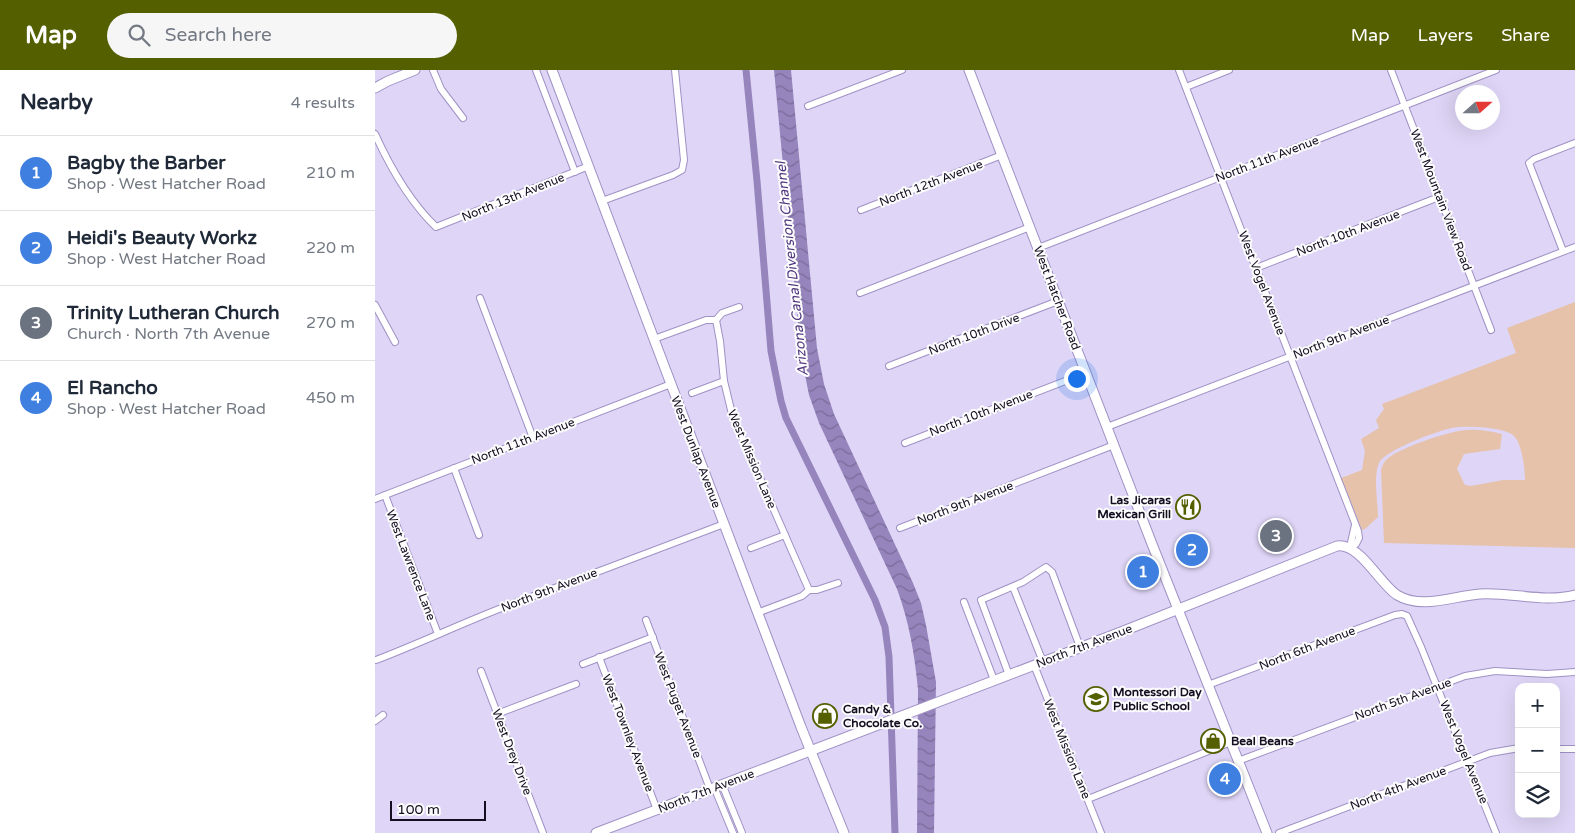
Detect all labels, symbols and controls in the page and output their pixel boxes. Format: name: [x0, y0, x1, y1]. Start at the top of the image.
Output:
search box: [107, 13, 457, 58]
text: Map: [25, 21, 77, 50]
icon: search: [125, 21, 153, 49]
text: Search here: [165, 24, 272, 46]
text: Map: [1351, 24, 1390, 46]
text: Layers: [1418, 24, 1473, 46]
text: Share: [1501, 24, 1550, 46]
north arrow: [1455, 85, 1500, 130]
text: Nearby: [20, 90, 93, 115]
text: 4 results: [291, 93, 355, 113]
street label: West Mountain View Road: [1408, 127, 1474, 273]
street label: North 11th Avenue: [1213, 133, 1321, 185]
text: Bagby the Barber: [67, 152, 226, 174]
street label: North 12th Avenue: [877, 157, 985, 209]
water label: Arizona Canal Diversion Channel: [772, 159, 812, 377]
text: 1: [31, 163, 41, 183]
text: 210 m: [306, 163, 355, 183]
street label: North 13th Avenue: [460, 170, 567, 224]
text: Shop · West Hatcher Road: [67, 174, 266, 194]
street label: North 10th Avenue: [1294, 207, 1402, 259]
text: Heidi's Beauty Workz: [67, 227, 257, 249]
street label: West Vogel Avenue: [1236, 229, 1288, 337]
text: 2: [31, 238, 41, 258]
text: 220 m: [306, 238, 355, 258]
street label: West Hatcher Road: [1031, 244, 1083, 352]
text: Shop · West Hatcher Road: [67, 249, 266, 269]
text: Trinity Lutheran Church: [67, 302, 280, 324]
street label: North 10th Drive: [927, 310, 1022, 358]
street label: North 9th Avenue: [1291, 312, 1391, 362]
text: 3: [31, 313, 41, 333]
text: 270 m: [306, 313, 355, 333]
text: Church · North 7th Avenue: [67, 324, 270, 344]
your location: [1064, 366, 1090, 392]
text: El Rancho: [67, 377, 158, 399]
street label: North 10th Avenue: [927, 387, 1035, 439]
text: 4: [31, 388, 41, 408]
text: 450 m: [306, 388, 355, 408]
street label: West Dunlap Avenue: [668, 394, 724, 510]
text: Shop · West Hatcher Road: [67, 399, 266, 419]
street label: West Mission Lane: [725, 407, 779, 511]
street label: North 11th Avenue: [469, 415, 577, 467]
street label: North 9th Avenue: [915, 478, 1015, 528]
place label: Las Jicaras Mexican Grill: [1097, 493, 1171, 521]
restaurant icon: Las Jicaras Mexican Grill: [1175, 494, 1201, 520]
street label: West Lawrence Lane: [383, 508, 439, 622]
pin: 3: [1260, 517, 1292, 555]
pin: 2: [1176, 531, 1208, 569]
pin: 1: [1127, 553, 1159, 591]
street label: North 9th Avenue: [499, 565, 599, 615]
street label: North 7th Avenue: [1034, 621, 1134, 671]
street label: North 6th Avenue: [1257, 623, 1357, 673]
street label: West Puget Avenue: [651, 650, 705, 760]
street label: West Townley Avenue: [599, 672, 657, 794]
street label: North 5th Avenue: [1353, 675, 1453, 723]
map controls: [1515, 683, 1560, 818]
button: +: [1515, 683, 1560, 728]
place label: Montessori Day Public School: [1113, 685, 1202, 713]
school or university icon: Montessori Day Public School: [1083, 686, 1109, 712]
street label: West Mission Lane: [1041, 697, 1093, 801]
street label: West Vogel Avenue: [1437, 698, 1491, 806]
place label: Candy & Chocolate Co.: [843, 702, 922, 730]
shop icon: Candy & Chocolate Co.: [812, 703, 838, 729]
street label: West Drey Drive: [489, 707, 535, 797]
shop icon: Beal Beans: [1200, 728, 1226, 754]
button: −: [1515, 728, 1560, 773]
place label: Beal Beans: [1231, 734, 1294, 748]
pin: 4: [1209, 760, 1241, 798]
street label: North 4th Avenue: [1348, 763, 1448, 813]
street label: North 7th Avenue: [656, 766, 756, 816]
button: layers: [1515, 773, 1560, 818]
scale bar: [390, 798, 486, 821]
text: 100 m: [397, 801, 440, 818]

